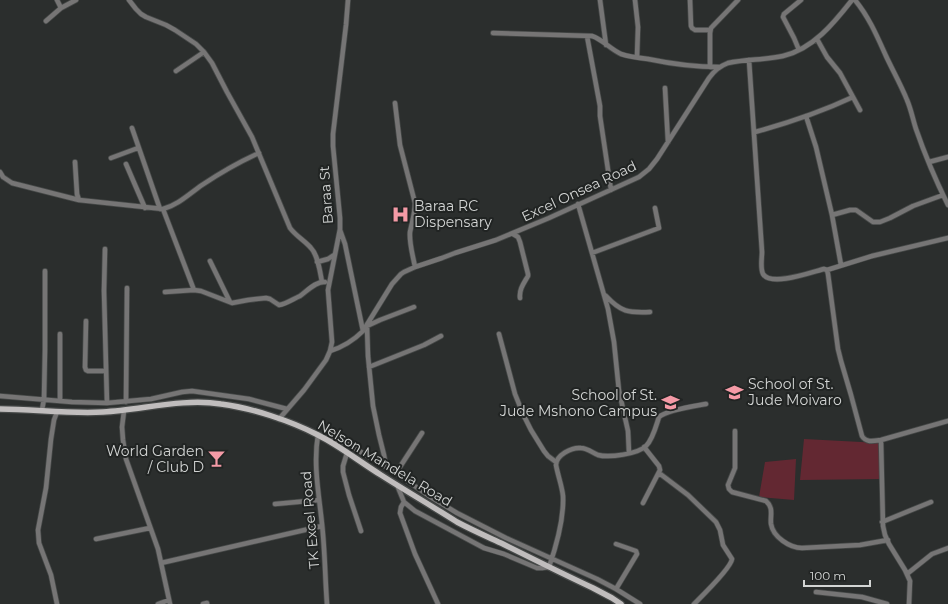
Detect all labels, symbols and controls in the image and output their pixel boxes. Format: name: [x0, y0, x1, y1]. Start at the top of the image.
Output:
street label: Excel Onsea Road: [519, 156, 639, 226]
street label: Baraa St: [315, 165, 337, 225]
place label: Baraa RC Dispensary: [414, 197, 492, 231]
hospital icon: Baraa RC Dispensary: [391, 204, 411, 224]
place label: School of St. Jude Moivaro: [747, 375, 842, 409]
school or university icon: School of St. Jude Moivaro: [725, 382, 745, 402]
place label: School of St. Jude Mshono Campus: [499, 386, 657, 420]
school or university icon: School of St. Jude Mshono Campus: [660, 393, 680, 413]
street label: Nelson Mandela Road: [314, 416, 456, 510]
place label: World Garden / Club D: [106, 442, 204, 476]
bar icon: World Garden / Club D: [207, 449, 227, 469]
street label: TK Excel Road: [297, 470, 323, 570]
scale bar: [804, 562, 870, 588]
text: 100 m: [810, 568, 846, 583]

